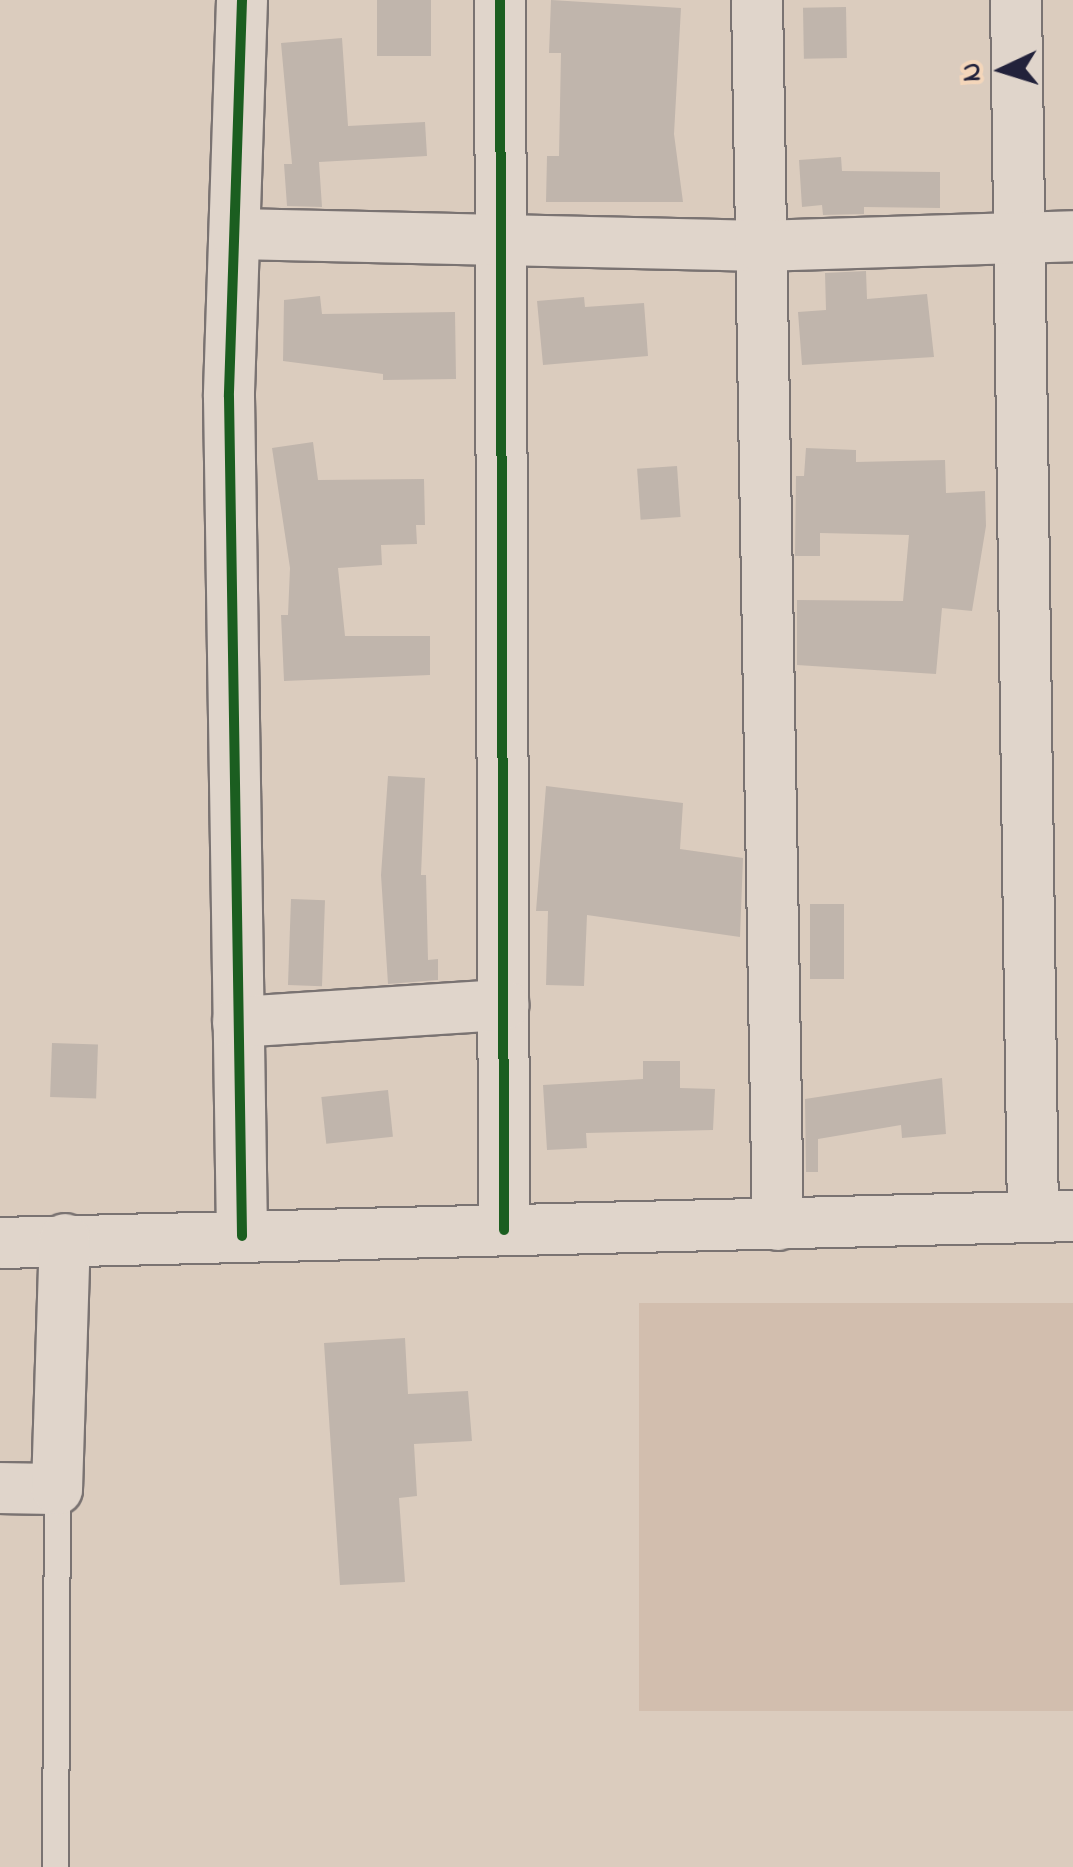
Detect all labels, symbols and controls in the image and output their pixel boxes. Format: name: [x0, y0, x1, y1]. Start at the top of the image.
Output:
north arrow: [953, 20, 1053, 120]
text: N: [951, 61, 994, 83]

